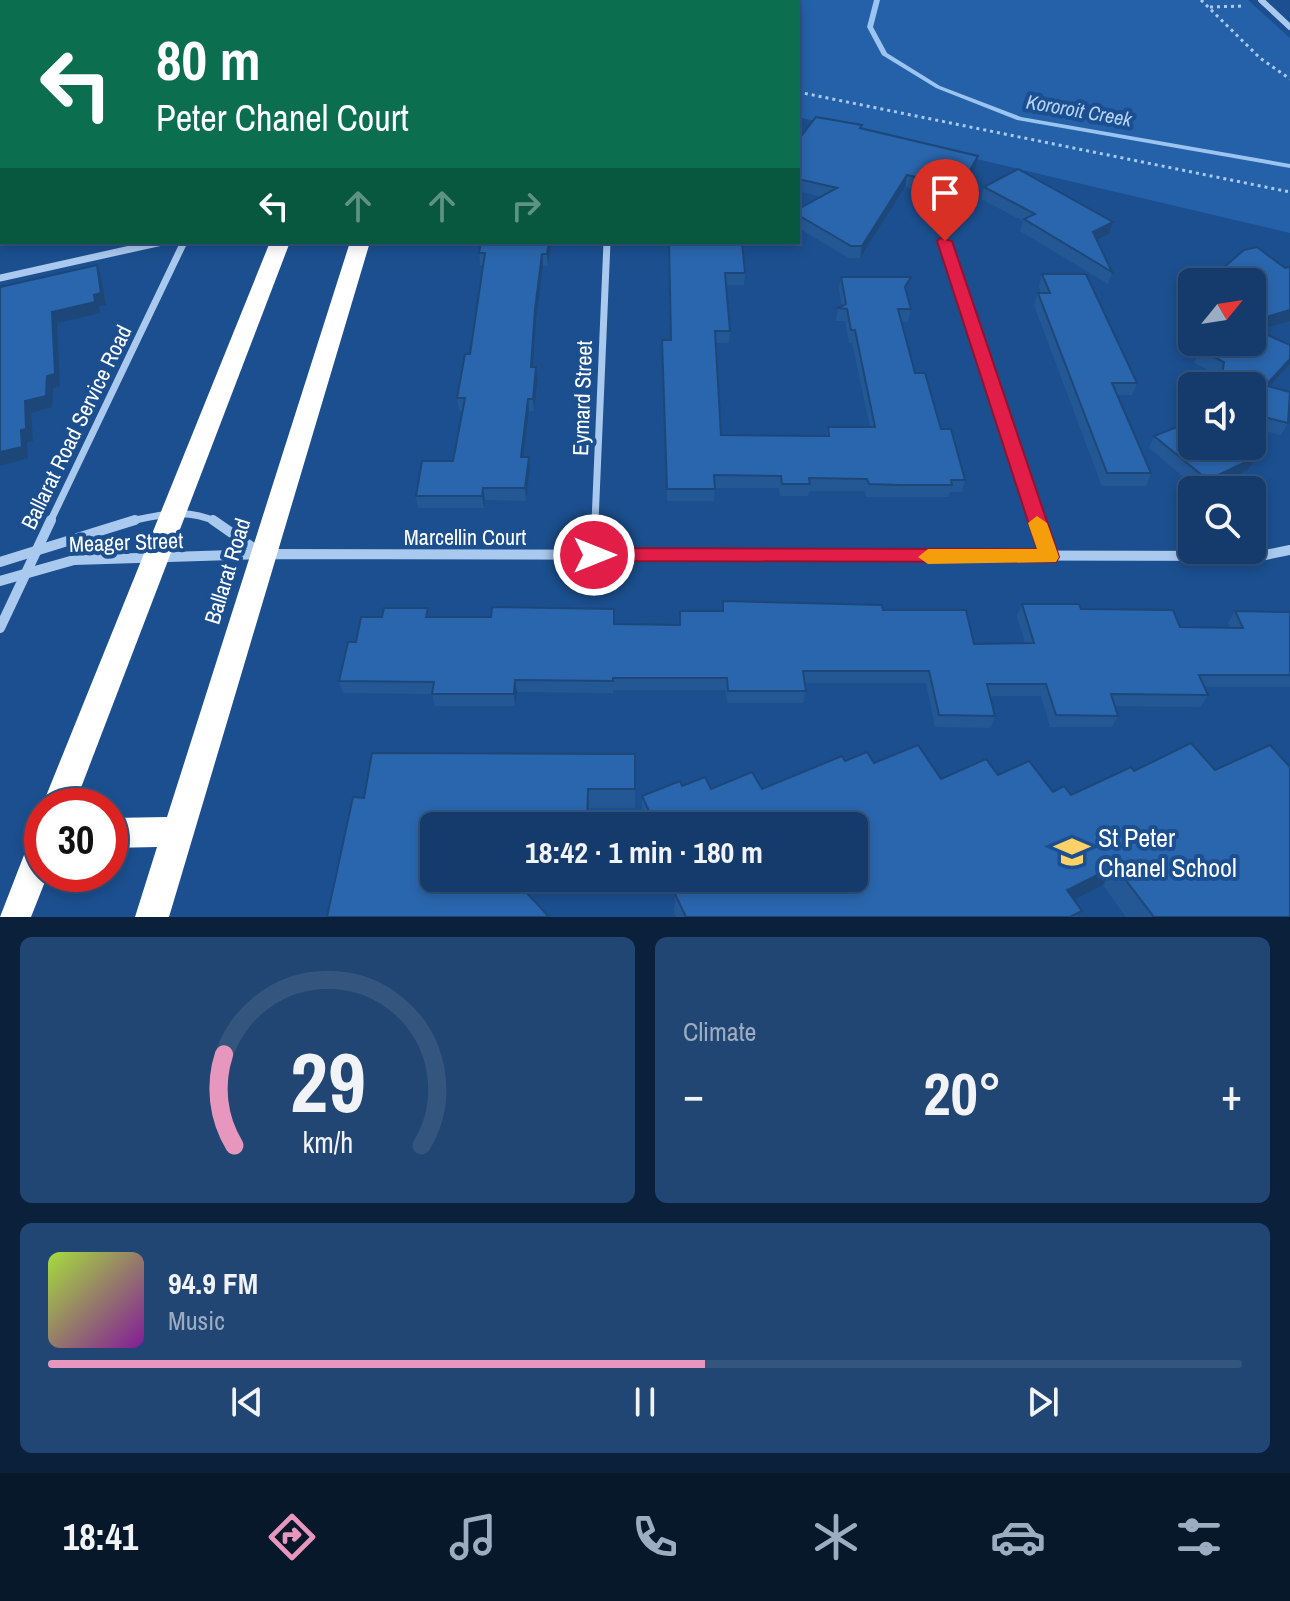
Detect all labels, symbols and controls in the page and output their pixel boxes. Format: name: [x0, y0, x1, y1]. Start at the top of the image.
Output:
text: 80 m: [156, 22, 261, 97]
icon: left: [24, 32, 128, 136]
water label: Kororoit Creek: [1024, 87, 1135, 133]
text: Peter Chanel Court: [156, 94, 409, 142]
pin: [911, 159, 979, 241]
icon: arrive: [923, 171, 967, 215]
icon: left: [252, 184, 296, 228]
icon: ahead: [336, 184, 380, 228]
icon: ahead: [420, 184, 464, 228]
icon: right: [504, 184, 548, 228]
north arrow: [1178, 268, 1266, 356]
map controls: [1178, 268, 1266, 564]
street label: Ballarat Road Service Road: [14, 320, 138, 534]
street label: Eymard Street: [565, 340, 599, 456]
button: sound: [1178, 372, 1266, 460]
button: search: [1178, 476, 1266, 564]
position arrow: [552, 513, 636, 597]
street label: Ballarat Road: [197, 514, 257, 628]
street label: Marcellin Court: [404, 522, 526, 552]
street label: Meager Street: [68, 525, 184, 559]
speed limit sign: 30: [24, 788, 128, 892]
place label: St Peter Chanel School: [1098, 820, 1237, 885]
text: 18:42 · 1 min · 180 m: [525, 832, 763, 872]
school or university icon: St Peter Chanel School: [1053, 833, 1091, 871]
text: Climate: [683, 1014, 756, 1049]
text: 29: [290, 1026, 365, 1138]
text: 20°: [923, 1053, 1002, 1134]
text: −: [683, 1064, 704, 1124]
text: +: [1221, 1064, 1242, 1124]
text: km/h: [302, 1123, 353, 1162]
text: 94.9 FM: [168, 1263, 258, 1303]
text: Music: [168, 1303, 225, 1338]
icon: previous: [225, 1380, 269, 1424]
icon: pause: [623, 1380, 667, 1424]
icon: next: [1021, 1380, 1065, 1424]
icon: directions: [264, 1509, 320, 1565]
icon: music: [445, 1509, 501, 1565]
icon: phone: [627, 1509, 683, 1565]
icon: climate: [808, 1509, 864, 1565]
icon: car: [990, 1509, 1046, 1565]
icon: filters: [1171, 1509, 1227, 1565]
text: 18:41: [63, 1513, 138, 1561]

